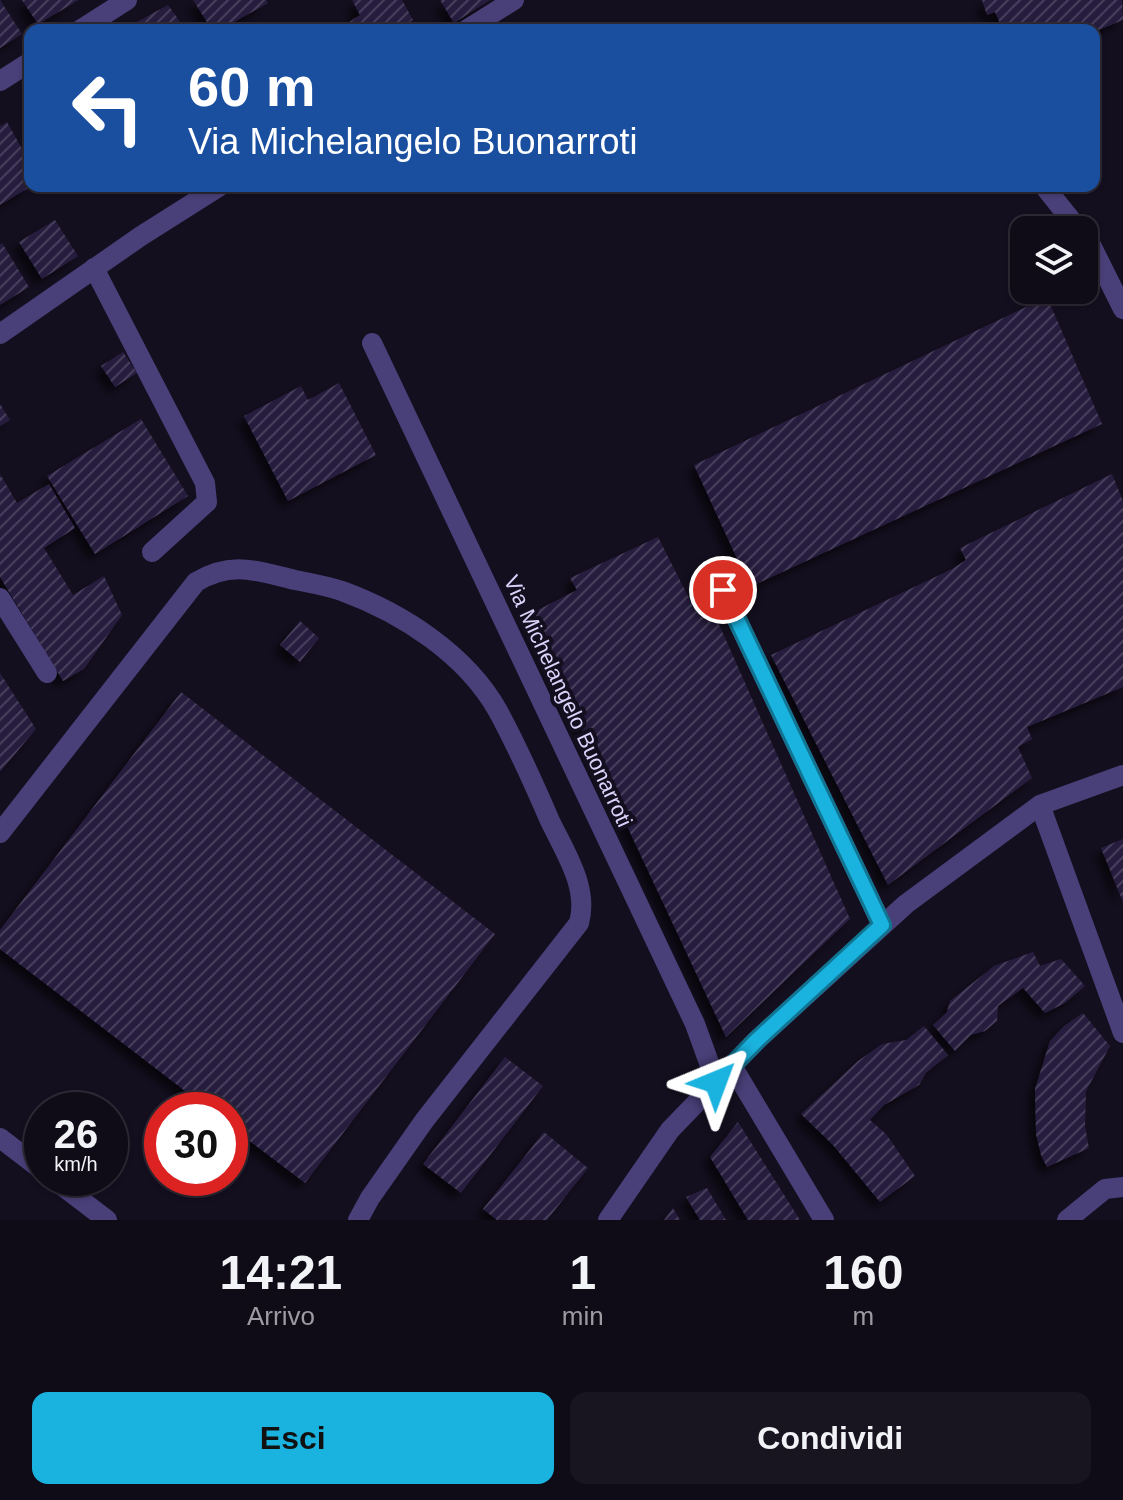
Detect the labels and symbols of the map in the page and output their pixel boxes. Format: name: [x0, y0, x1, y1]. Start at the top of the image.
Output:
pin: [689, 556, 757, 624]
street label: Via Michelangelo Buonarroti: [499, 571, 637, 831]
position arrow: [674, 1040, 758, 1124]
speed limit sign: 30: [144, 1092, 248, 1196]

